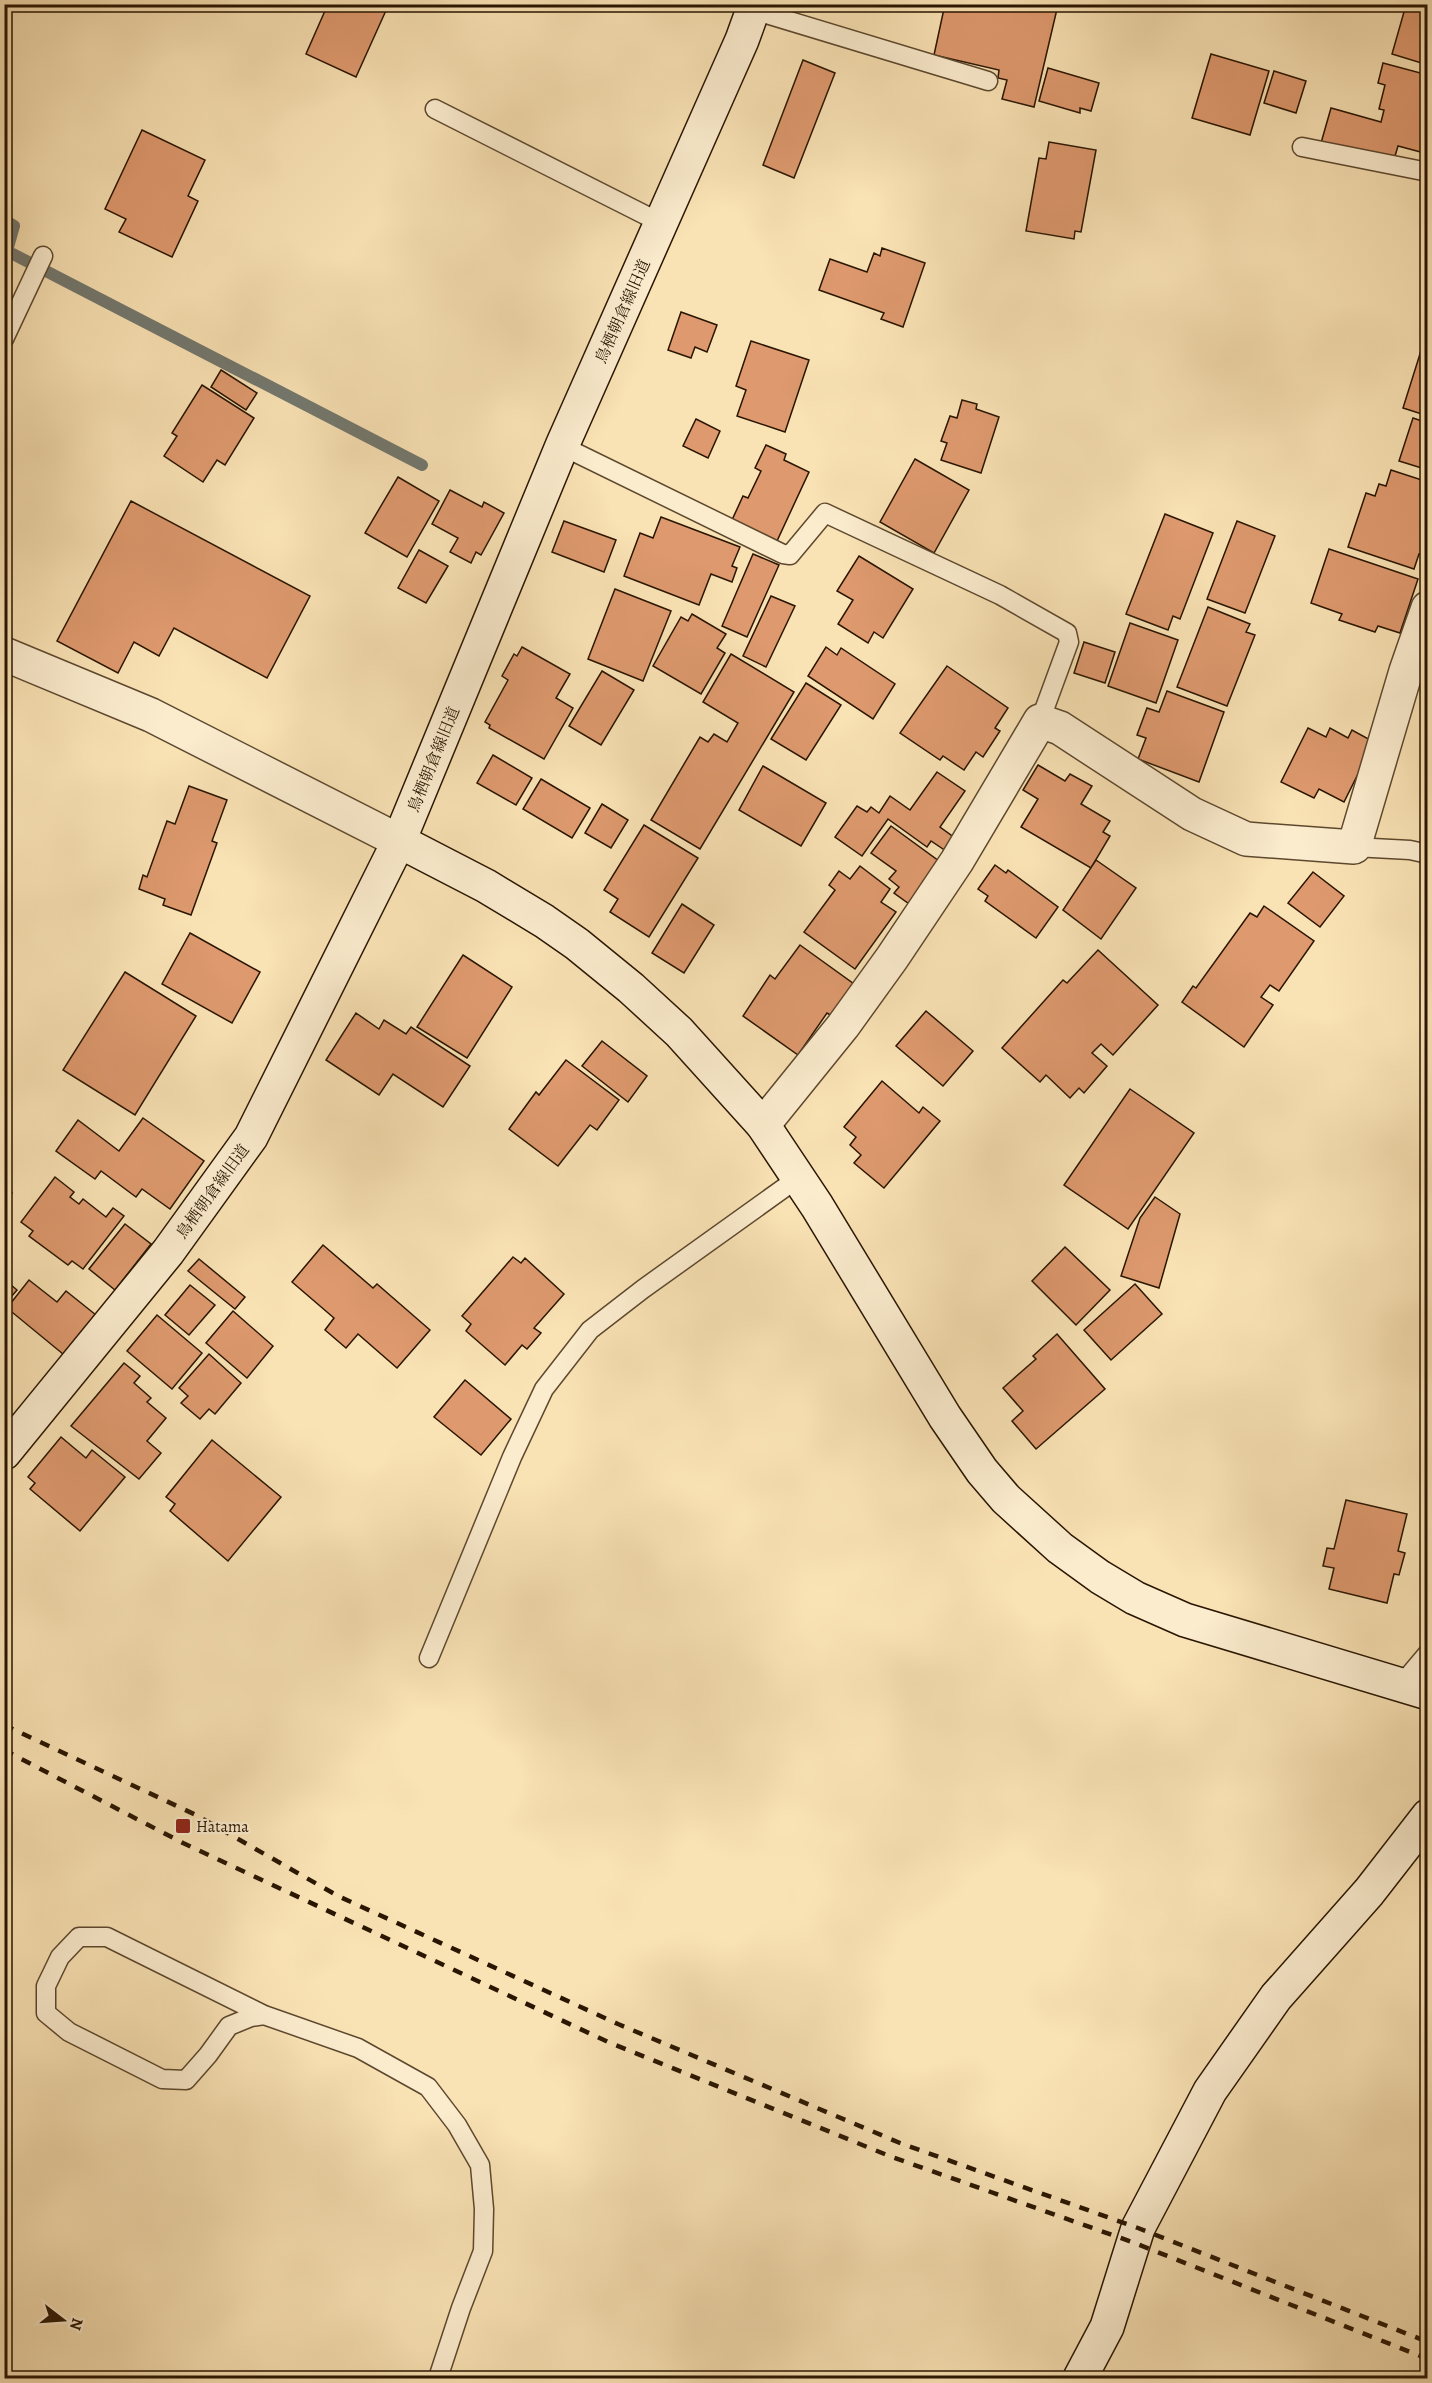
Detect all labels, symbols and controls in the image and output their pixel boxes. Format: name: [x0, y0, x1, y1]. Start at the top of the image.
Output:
street label: 鳥栖朝倉線旧道: [590, 256, 656, 367]
street label: 鳥栖朝倉線旧道: [403, 703, 465, 815]
street label: 鳥栖朝倉線旧道: [171, 1140, 255, 1243]
place label: Hatama: [196, 1816, 249, 1838]
marker: Hatama: [174, 1817, 192, 1835]
north arrow: [33, 2290, 93, 2350]
text: N: [64, 2315, 89, 2333]

